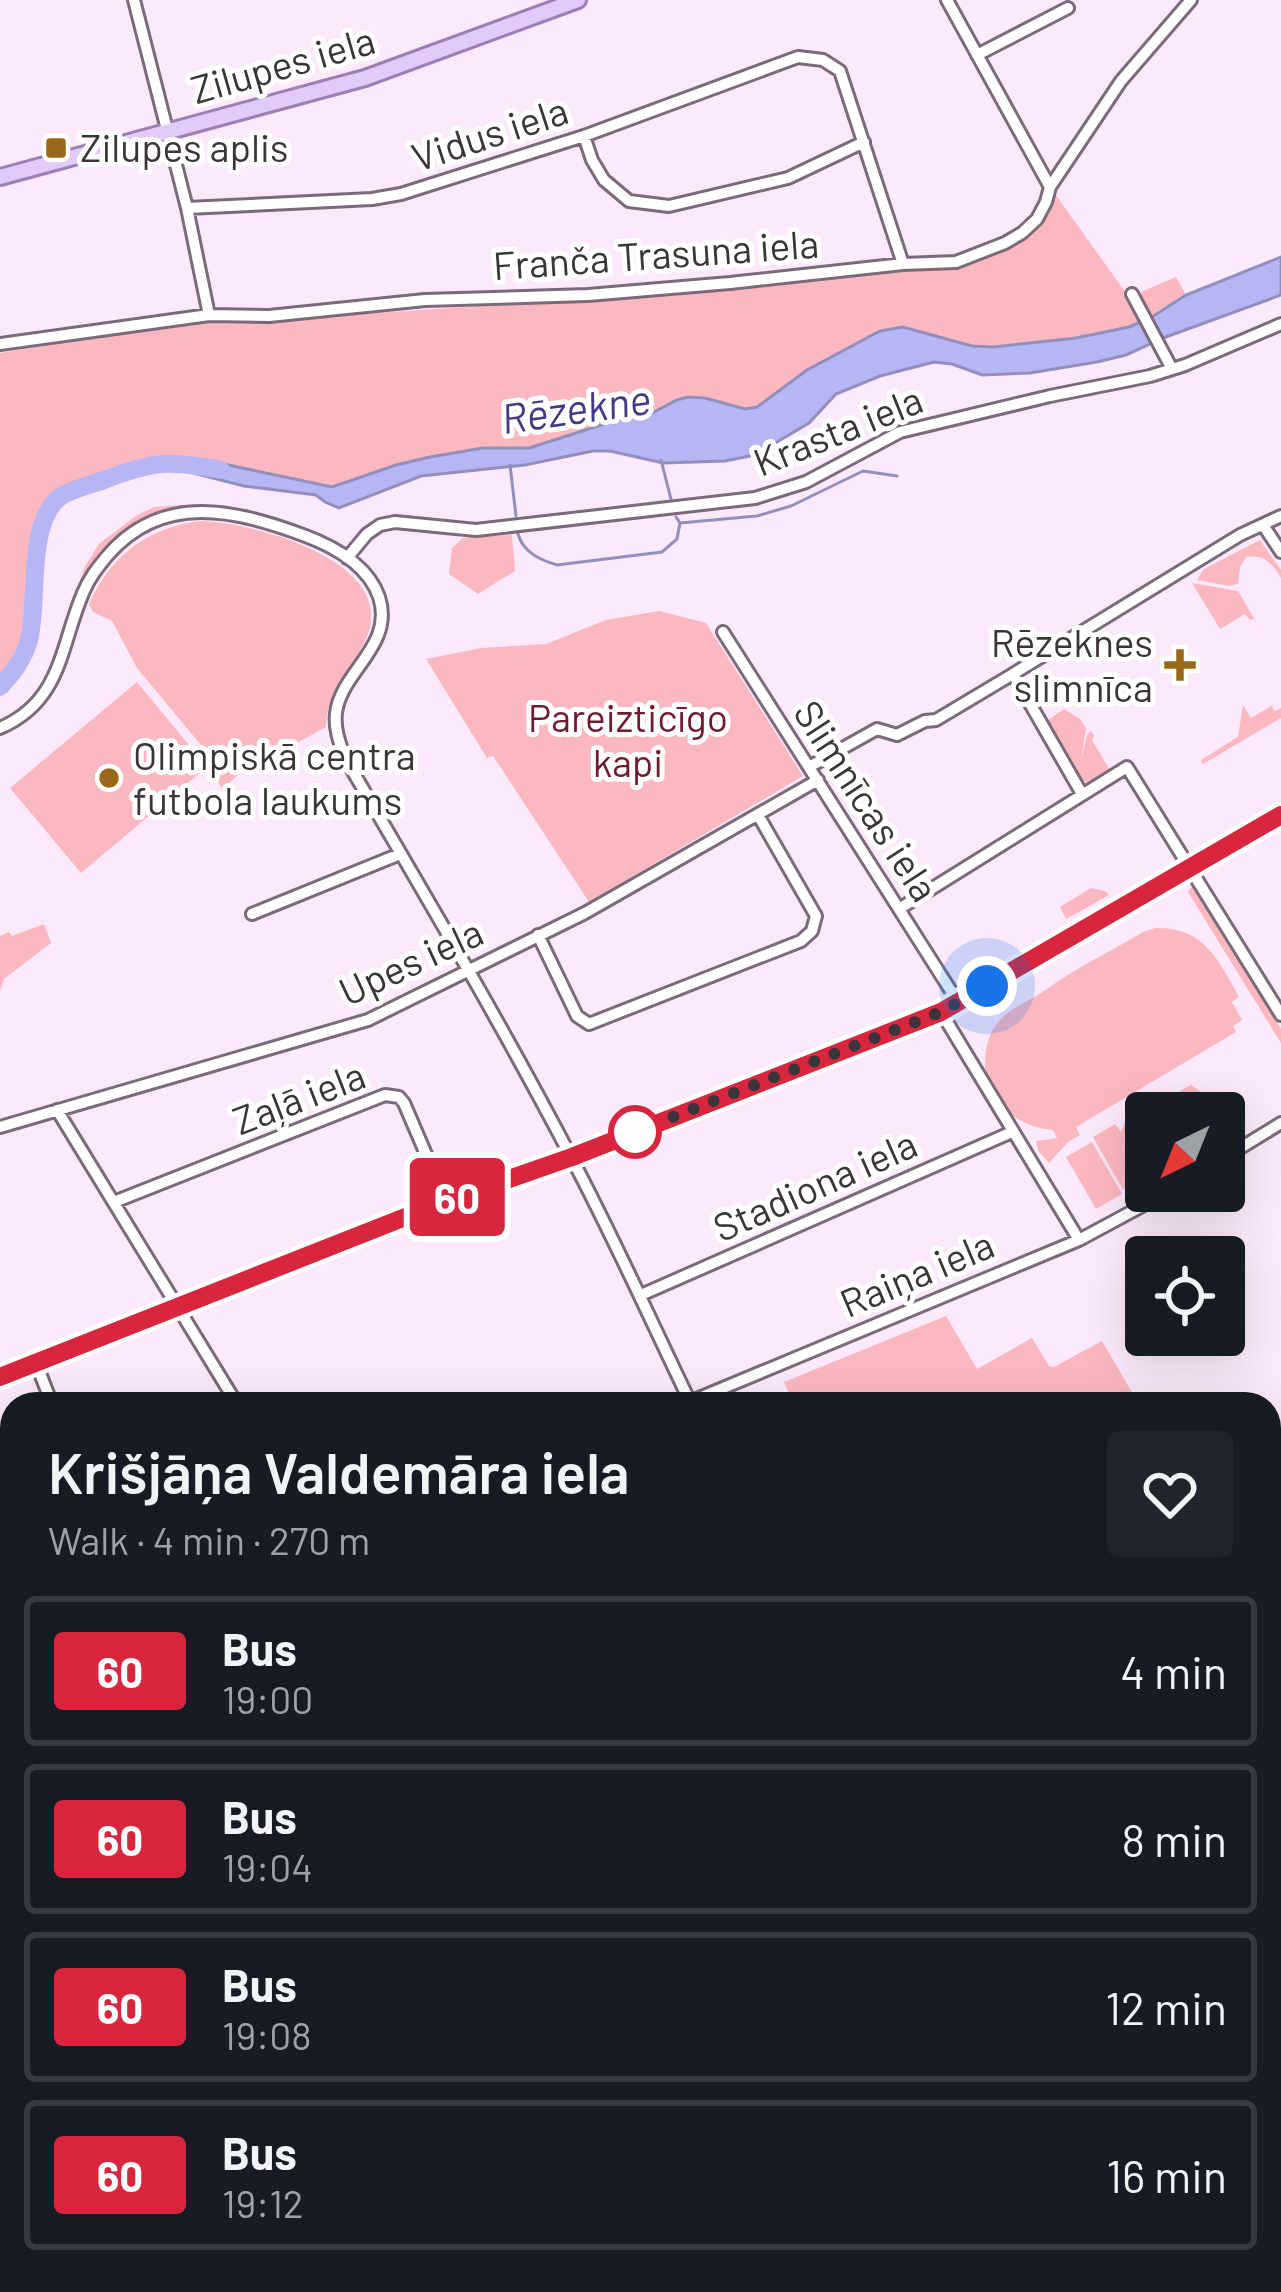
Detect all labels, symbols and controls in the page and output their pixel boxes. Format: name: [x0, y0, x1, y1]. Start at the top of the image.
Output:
street label: Zilupes iela: [185, 15, 380, 112]
street label: Vidus iela: [406, 85, 574, 180]
place label: Zilupes aplis: [80, 123, 289, 170]
marker: Zilupes aplis: [43, 135, 69, 161]
street label: Franča Trasuna iela: [491, 219, 820, 288]
water label: Rēzekne: [498, 372, 654, 442]
street label: Krasta iela: [746, 374, 929, 485]
place label: Rēzeknes slimnīca: [991, 618, 1153, 710]
marker: Rēzeknes slimnīca: [1164, 649, 1196, 681]
street label: Slimnīcas iela: [785, 691, 950, 909]
park label: Pareizticīgo kapi: [528, 693, 728, 785]
place label: Olimpiskā centra futbola laukums: [133, 731, 416, 823]
marker: Olimpiskā centra futbola laukums: [96, 765, 122, 791]
street label: Upes iela: [331, 907, 490, 1014]
your location: [957, 956, 1017, 1016]
street label: Zaļā iela: [226, 1050, 371, 1143]
north arrow: [1125, 1092, 1245, 1212]
map controls: [1125, 1092, 1245, 1356]
unlabelled marker: [610, 1107, 660, 1157]
street label: Stadiona iela: [705, 1119, 923, 1250]
line badge: 60: [403, 1158, 511, 1236]
text: 60: [434, 1172, 480, 1222]
street label: Raiņa iela: [833, 1219, 1000, 1326]
button: locate: [1125, 1236, 1245, 1356]
button: heart: [1107, 1431, 1233, 1557]
text: Krišjāņa Valdemāra iela: [48, 1437, 630, 1505]
text: Walk · 4 min · 270 m: [48, 1516, 370, 1563]
text: Bus: [222, 1621, 297, 1675]
text: 4 min: [1120, 1644, 1227, 1698]
text: 60: [97, 1646, 143, 1696]
text: 19:00: [222, 1675, 313, 1722]
text: Bus: [222, 1789, 297, 1843]
text: 8 min: [1122, 1812, 1227, 1866]
text: 60: [97, 1814, 143, 1864]
text: 19:04: [222, 1843, 313, 1890]
text: Bus: [222, 1957, 297, 2011]
text: 12 min: [1105, 1980, 1227, 2034]
text: 60: [97, 1982, 143, 2032]
text: 19:08: [222, 2011, 312, 2058]
text: Bus: [222, 2125, 297, 2179]
text: 16 min: [1106, 2148, 1227, 2202]
text: 60: [97, 2150, 143, 2200]
text: 19:12: [222, 2179, 304, 2226]

